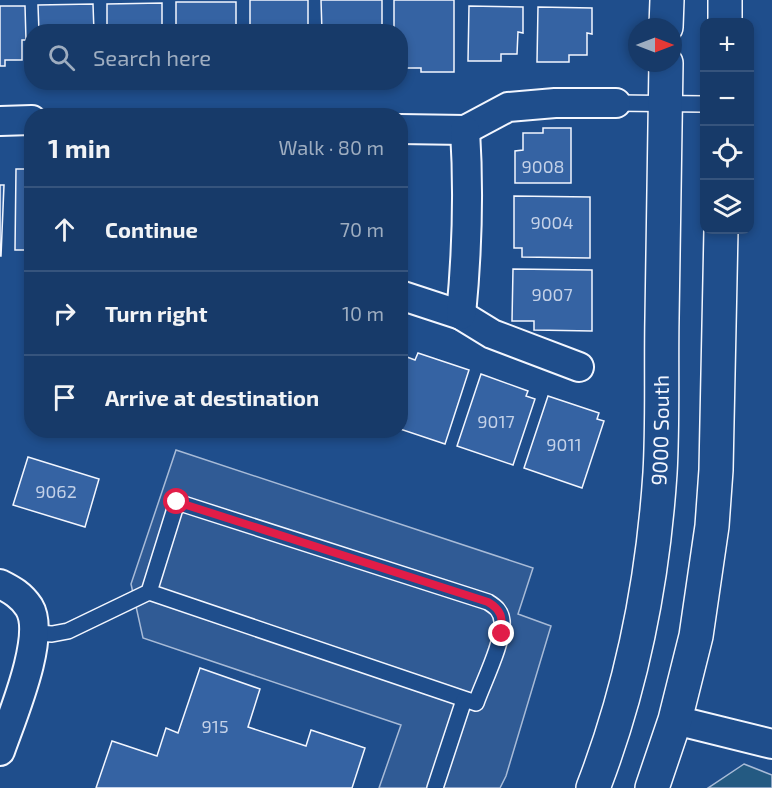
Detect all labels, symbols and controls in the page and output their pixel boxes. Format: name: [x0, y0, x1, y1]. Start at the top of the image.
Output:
north arrow: [628, 18, 682, 72]
map controls: [700, 18, 754, 234]
button: +: [700, 18, 754, 72]
search box: [24, 24, 408, 90]
icon: search: [45, 41, 78, 74]
text: Search here: [93, 44, 211, 70]
button: −: [700, 72, 754, 126]
button: locate: [700, 126, 754, 180]
text: 1 min: [48, 132, 111, 163]
text: Walk · 80 m: [279, 135, 384, 159]
house number: 9008: [522, 155, 564, 177]
button: layers: [700, 180, 754, 234]
house number: 9004: [530, 211, 574, 233]
icon: ahead: [48, 213, 81, 246]
text: Continue: [105, 216, 198, 242]
text: 70 m: [340, 217, 384, 241]
house number: 9007: [531, 283, 573, 305]
icon: right: [48, 297, 81, 330]
text: Turn right: [105, 300, 207, 326]
text: 10 m: [342, 301, 384, 325]
street label: 9000 South: [645, 375, 673, 486]
icon: arrive: [48, 381, 81, 414]
text: Arrive at destination: [105, 384, 319, 410]
house number: 9017: [477, 410, 515, 432]
house number: 9011: [546, 433, 582, 455]
house number: 9062: [35, 480, 77, 502]
route start: [163, 488, 189, 514]
route end: [488, 620, 514, 646]
house number: 915: [201, 715, 229, 737]

